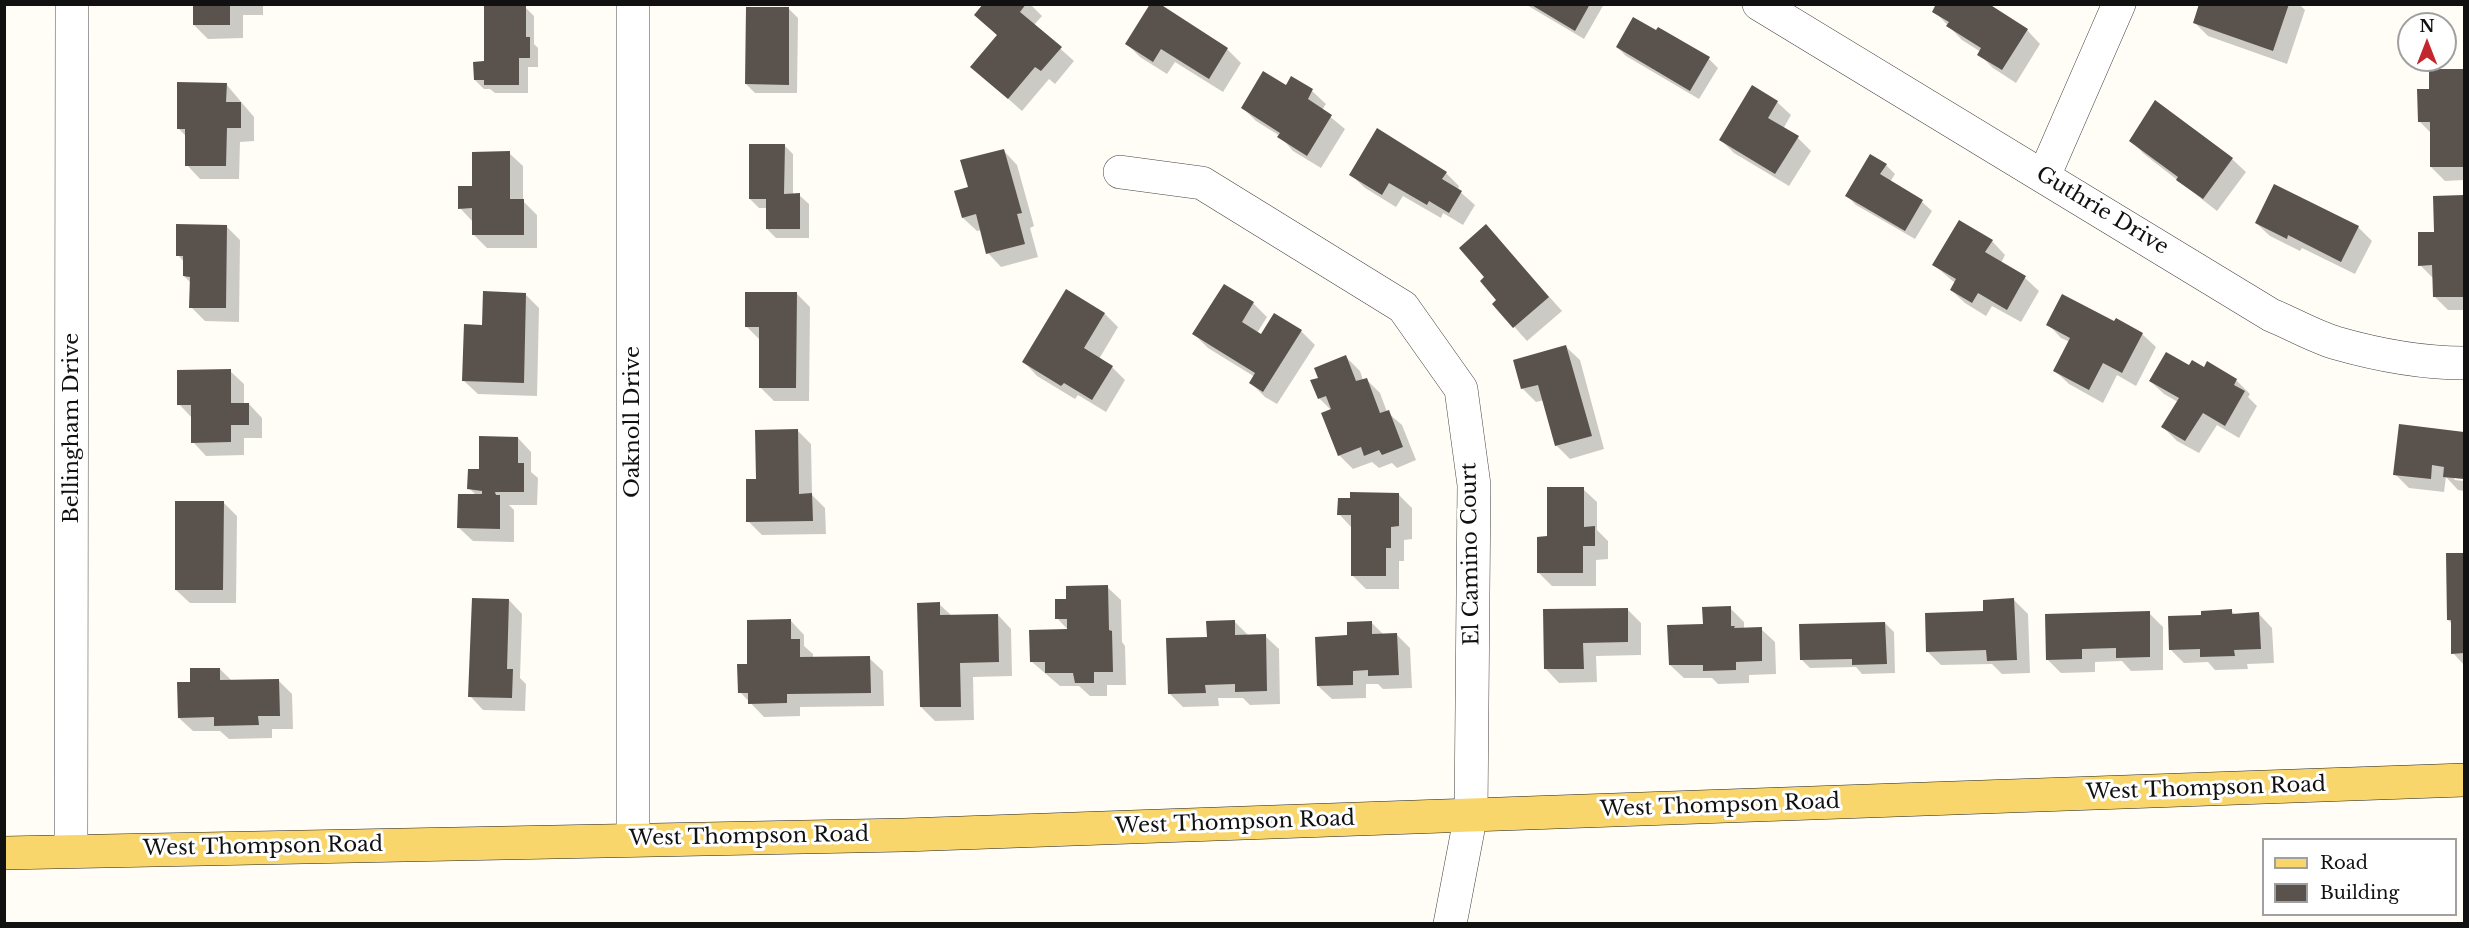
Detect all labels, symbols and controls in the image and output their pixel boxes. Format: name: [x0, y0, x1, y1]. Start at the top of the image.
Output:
north arrow: [2397, 12, 2457, 72]
text: N: [2419, 16, 2435, 36]
street label: Guthrie Drive: [2031, 162, 2173, 260]
street label: Bellingham Drive: [59, 333, 85, 523]
street label: Oaknoll Drive: [620, 346, 646, 498]
street label: El Camino Court: [1457, 462, 1485, 646]
street label: West Thompson Road: [2086, 772, 2326, 806]
street label: West Thompson Road: [1600, 789, 1840, 823]
street label: West Thompson Road: [1115, 806, 1355, 840]
street label: West Thompson Road: [629, 822, 869, 852]
street label: West Thompson Road: [143, 832, 383, 862]
legend: [2262, 838, 2457, 916]
text: Road: [2320, 852, 2368, 874]
text: Building: [2320, 882, 2399, 904]

